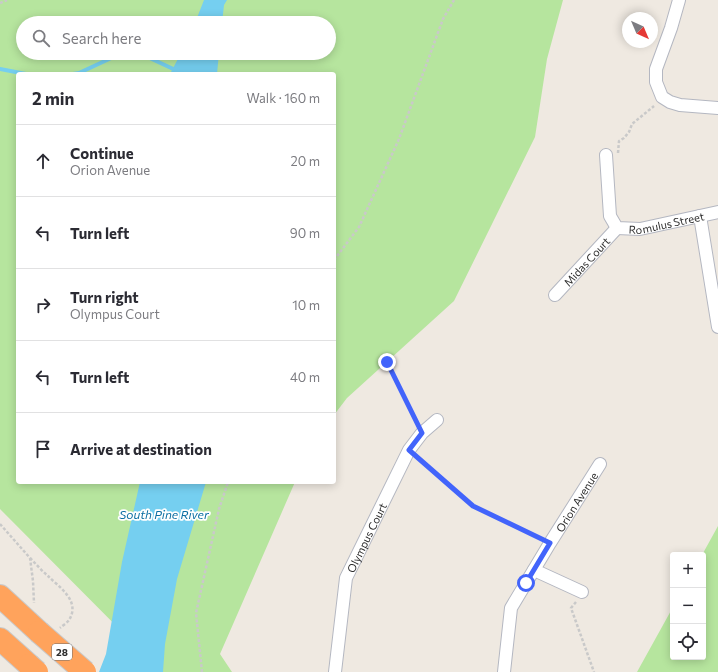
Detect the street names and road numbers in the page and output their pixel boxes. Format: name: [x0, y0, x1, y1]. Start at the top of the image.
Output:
street label: Romulus Street: [628, 209, 706, 236]
street label: Midas Court: [560, 234, 612, 288]
street label: Orion Avenue: [552, 469, 600, 534]
street label: Olympus Court: [343, 500, 389, 574]
road number: 28: [52, 644, 72, 660]

